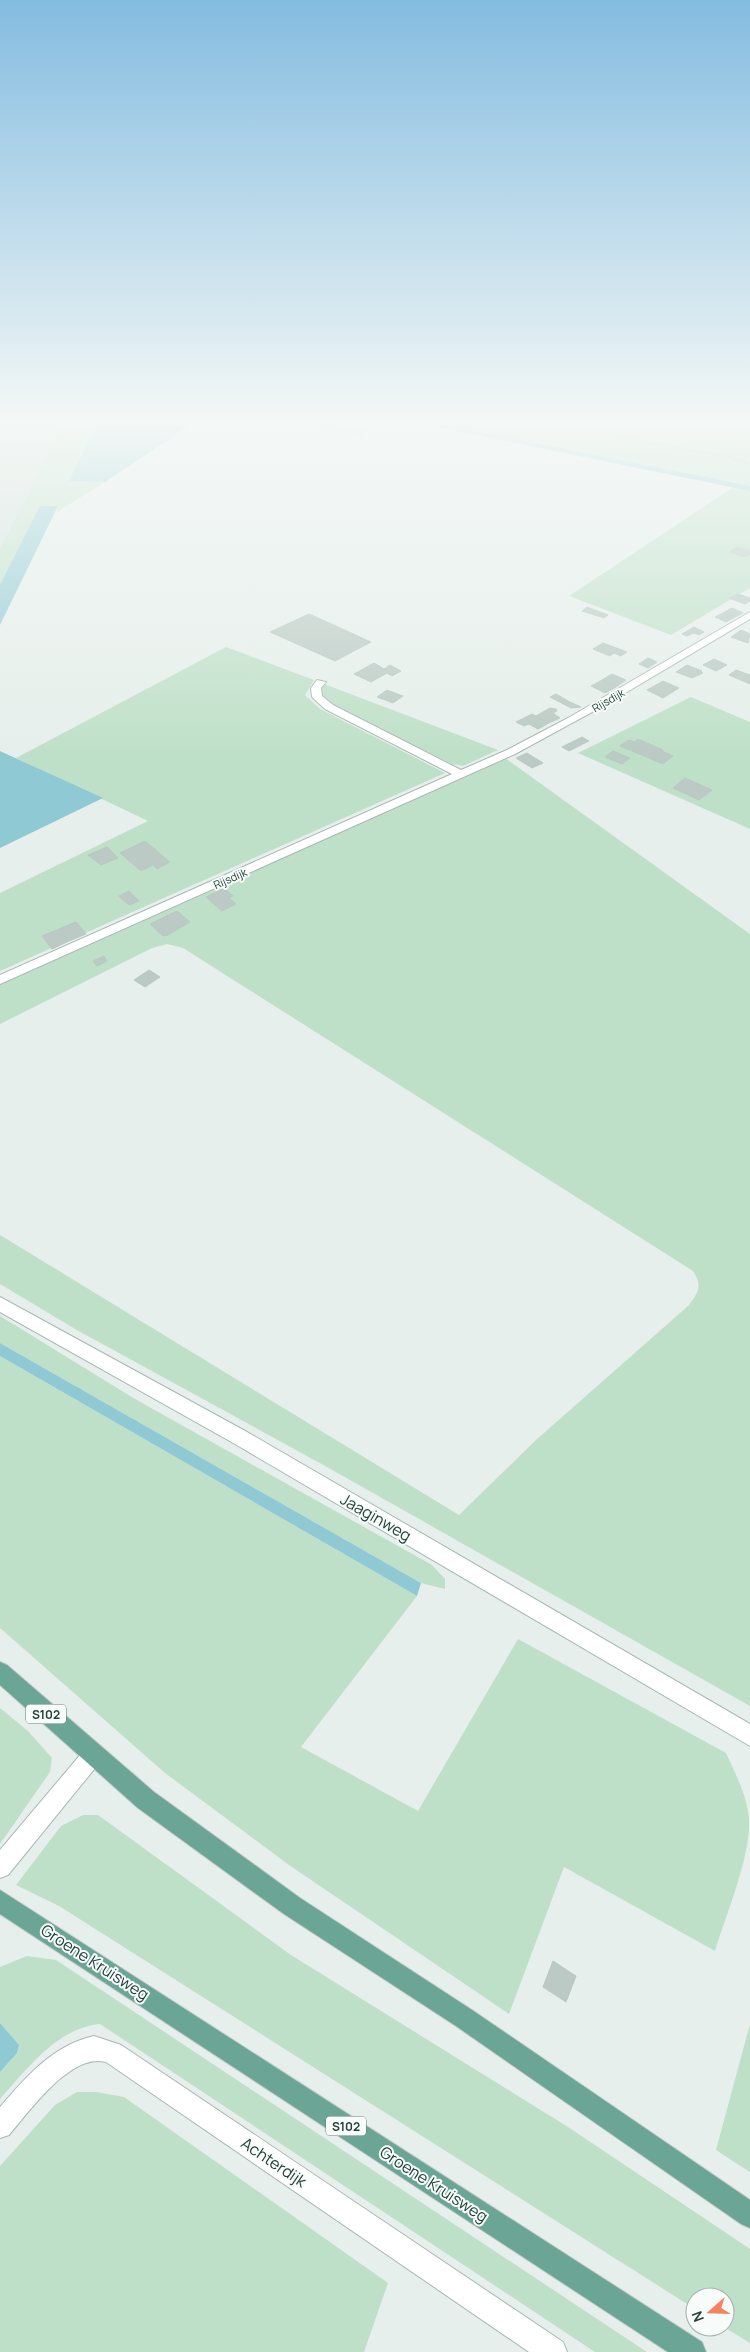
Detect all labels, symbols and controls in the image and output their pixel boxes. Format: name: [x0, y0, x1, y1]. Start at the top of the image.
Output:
street label: Rijsdijk: [589, 684, 628, 715]
street label: Rijsdijk: [211, 864, 250, 892]
street label: Jaaginweg: [336, 1488, 416, 1546]
road number: S102: [26, 1705, 66, 1724]
street label: Groene Kruisweg: [37, 1919, 153, 2005]
road number: S102: [326, 2116, 366, 2136]
street label: Achterdijk: [237, 2132, 312, 2193]
street label: Groene Kruisweg: [376, 2141, 492, 2227]
north arrow: [685, 2287, 735, 2337]
text: N: [687, 2309, 708, 2325]

